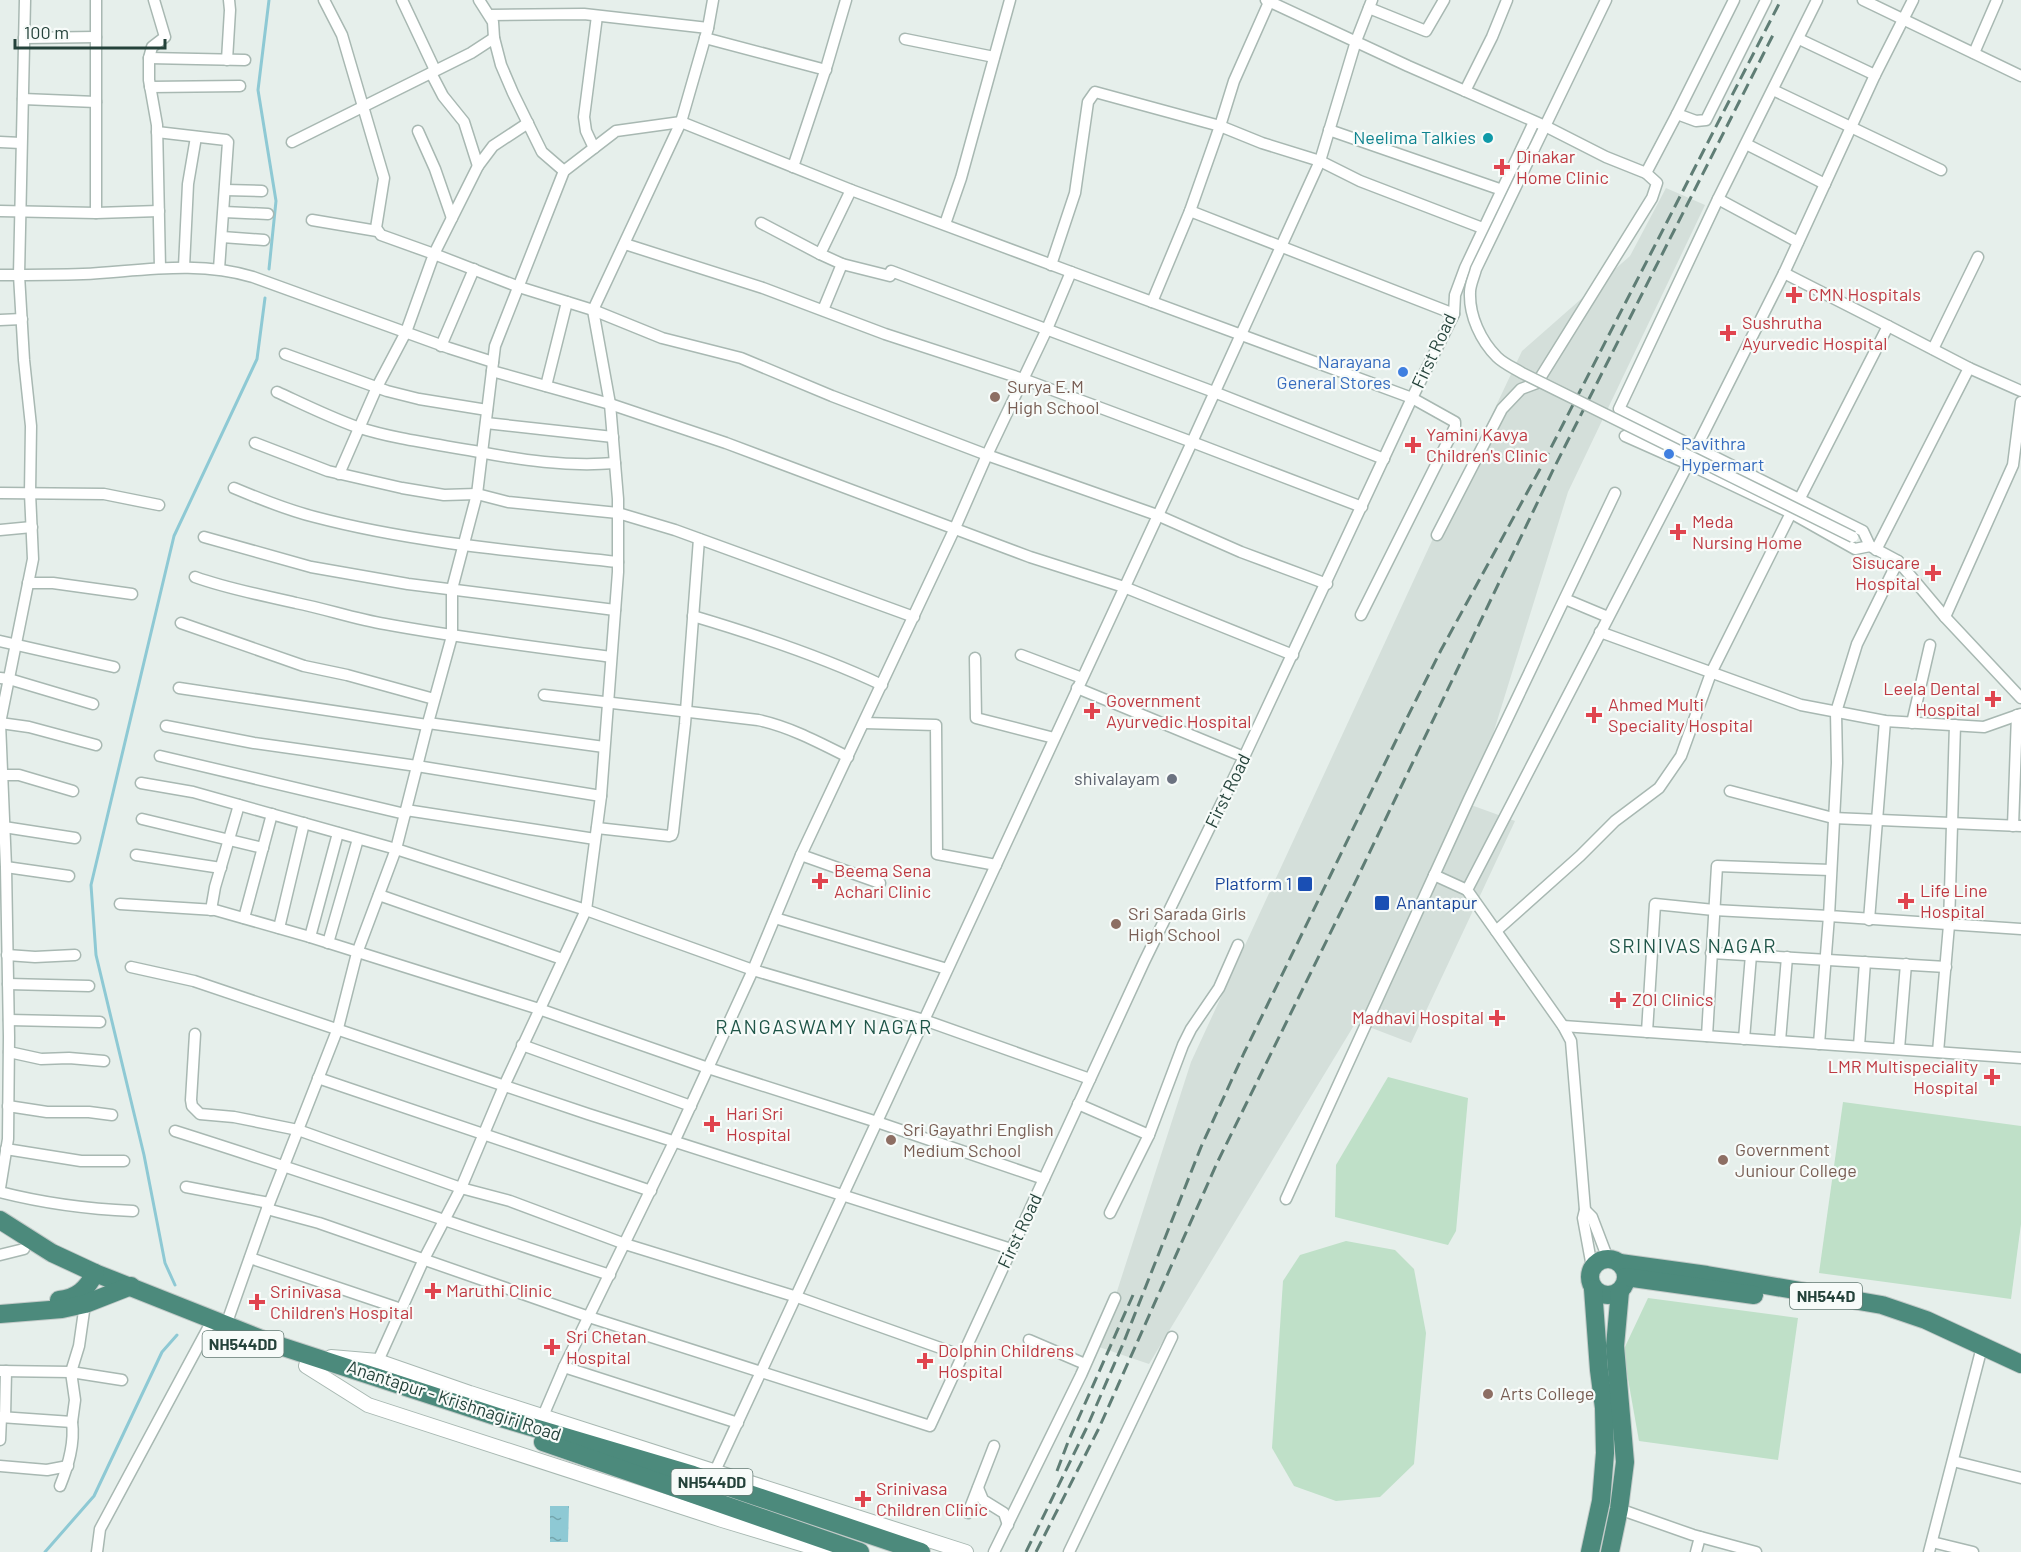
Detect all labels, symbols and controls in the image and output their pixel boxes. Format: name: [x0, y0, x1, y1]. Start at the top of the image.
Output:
scale bar: [15, 12, 165, 50]
text: 100 m: [24, 21, 69, 43]
place label: Neelima Talkies: [1353, 126, 1476, 148]
marker: Neelima Talkies: [1481, 131, 1495, 145]
place label: Dinakar Home Clinic: [1516, 145, 1609, 188]
marker: Dinakar Home Clinic: [1493, 158, 1511, 176]
place label: CMN Hospitals: [1808, 283, 1921, 305]
marker: CMN Hospitals: [1785, 286, 1803, 304]
street label: First Road: [1406, 310, 1460, 391]
place label: Sushrutha Ayurvedic Hospital: [1742, 311, 1887, 354]
marker: Sushrutha Ayurvedic Hospital: [1719, 324, 1737, 342]
place label: Narayana General Stores: [1277, 350, 1391, 393]
marker: Narayana General Stores: [1396, 365, 1410, 379]
place label: Surya E.M High School: [1007, 375, 1100, 418]
marker: Surya E.M High School: [988, 390, 1002, 404]
place label: Yamini Kavya Children's Clinic: [1426, 423, 1548, 466]
place label: Pavithra Hypermart: [1681, 432, 1764, 475]
marker: Yamini Kavya Children's Clinic: [1404, 436, 1422, 454]
marker: Pavithra Hypermart: [1662, 447, 1676, 461]
place label: Meda Nursing Home: [1692, 510, 1802, 553]
marker: Meda Nursing Home: [1669, 523, 1687, 541]
place label: Sisucare Hospital: [1852, 551, 1920, 594]
marker: Sisucare Hospital: [1924, 564, 1942, 582]
place label: Leela Dental Hospital: [1883, 677, 1980, 720]
place label: Government Ayurvedic Hospital: [1106, 689, 1251, 732]
marker: Leela Dental Hospital: [1984, 690, 2002, 708]
place label: Ahmed Multi Speciality Hospital: [1608, 693, 1753, 736]
marker: Government Ayurvedic Hospital: [1083, 702, 1101, 720]
marker: Ahmed Multi Speciality Hospital: [1585, 706, 1603, 724]
street label: First Road: [1200, 750, 1255, 831]
place label: shivalayam: [1074, 767, 1160, 789]
marker: shivalayam: [1165, 772, 1179, 786]
place label: Beema Sena Achari Clinic: [834, 859, 931, 902]
marker: Beema Sena Achari Clinic: [811, 872, 829, 890]
place label: Platform 1: [1215, 872, 1292, 894]
marker: Platform 1: [1296, 875, 1314, 893]
place label: Life Line Hospital: [1920, 879, 1988, 922]
place label: Anantapur: [1396, 891, 1478, 913]
marker: Life Line Hospital: [1897, 892, 1915, 910]
marker: Anantapur: [1373, 894, 1391, 912]
place label: Sri Sarada Girls High School: [1128, 902, 1246, 945]
marker: Sri Sarada Girls High School: [1109, 917, 1123, 931]
district label: SRINIVAS NAGAR: [1609, 933, 1777, 957]
place label: ZOI Clinics: [1632, 988, 1713, 1010]
marker: ZOI Clinics: [1609, 991, 1627, 1009]
place label: Madhavi Hospital: [1352, 1006, 1484, 1028]
marker: Madhavi Hospital: [1488, 1009, 1506, 1027]
district label: RANGASWAMY NAGAR: [715, 1014, 933, 1038]
place label: LMR Multispeciality Hospital: [1828, 1055, 1978, 1098]
marker: LMR Multispeciality Hospital: [1983, 1068, 2001, 1086]
place label: Hari Sri Hospital: [726, 1102, 791, 1145]
marker: Hari Sri Hospital: [703, 1115, 721, 1133]
place label: Sri Gayathri English Medium School: [903, 1118, 1054, 1161]
marker: Sri Gayathri English Medium School: [884, 1133, 898, 1147]
place label: Government Juniour College: [1735, 1138, 1857, 1181]
marker: Government Juniour College: [1716, 1153, 1730, 1167]
street label: First Road: [992, 1190, 1046, 1271]
place label: Maruthi Clinic: [446, 1279, 552, 1301]
place label: Srinivasa Children's Hospital: [270, 1280, 413, 1323]
marker: Maruthi Clinic: [424, 1282, 442, 1300]
road number: NH544D: [1790, 1283, 1862, 1309]
marker: Srinivasa Children's Hospital: [248, 1293, 266, 1311]
place label: Sri Chetan Hospital: [566, 1325, 647, 1368]
road number: NH544DD: [202, 1331, 284, 1357]
marker: Sri Chetan Hospital: [543, 1338, 561, 1356]
place label: Dolphin Childrens Hospital: [938, 1339, 1074, 1382]
marker: Dolphin Childrens Hospital: [916, 1352, 934, 1370]
street label: Anantapur - Krishnagiri Road: [344, 1355, 564, 1445]
place label: Arts College: [1500, 1382, 1594, 1404]
marker: Arts College: [1481, 1387, 1495, 1401]
road number: NH544DD: [672, 1469, 752, 1495]
place label: Srinivasa Children Clinic: [876, 1477, 988, 1520]
marker: Srinivasa Children Clinic: [854, 1490, 872, 1508]

